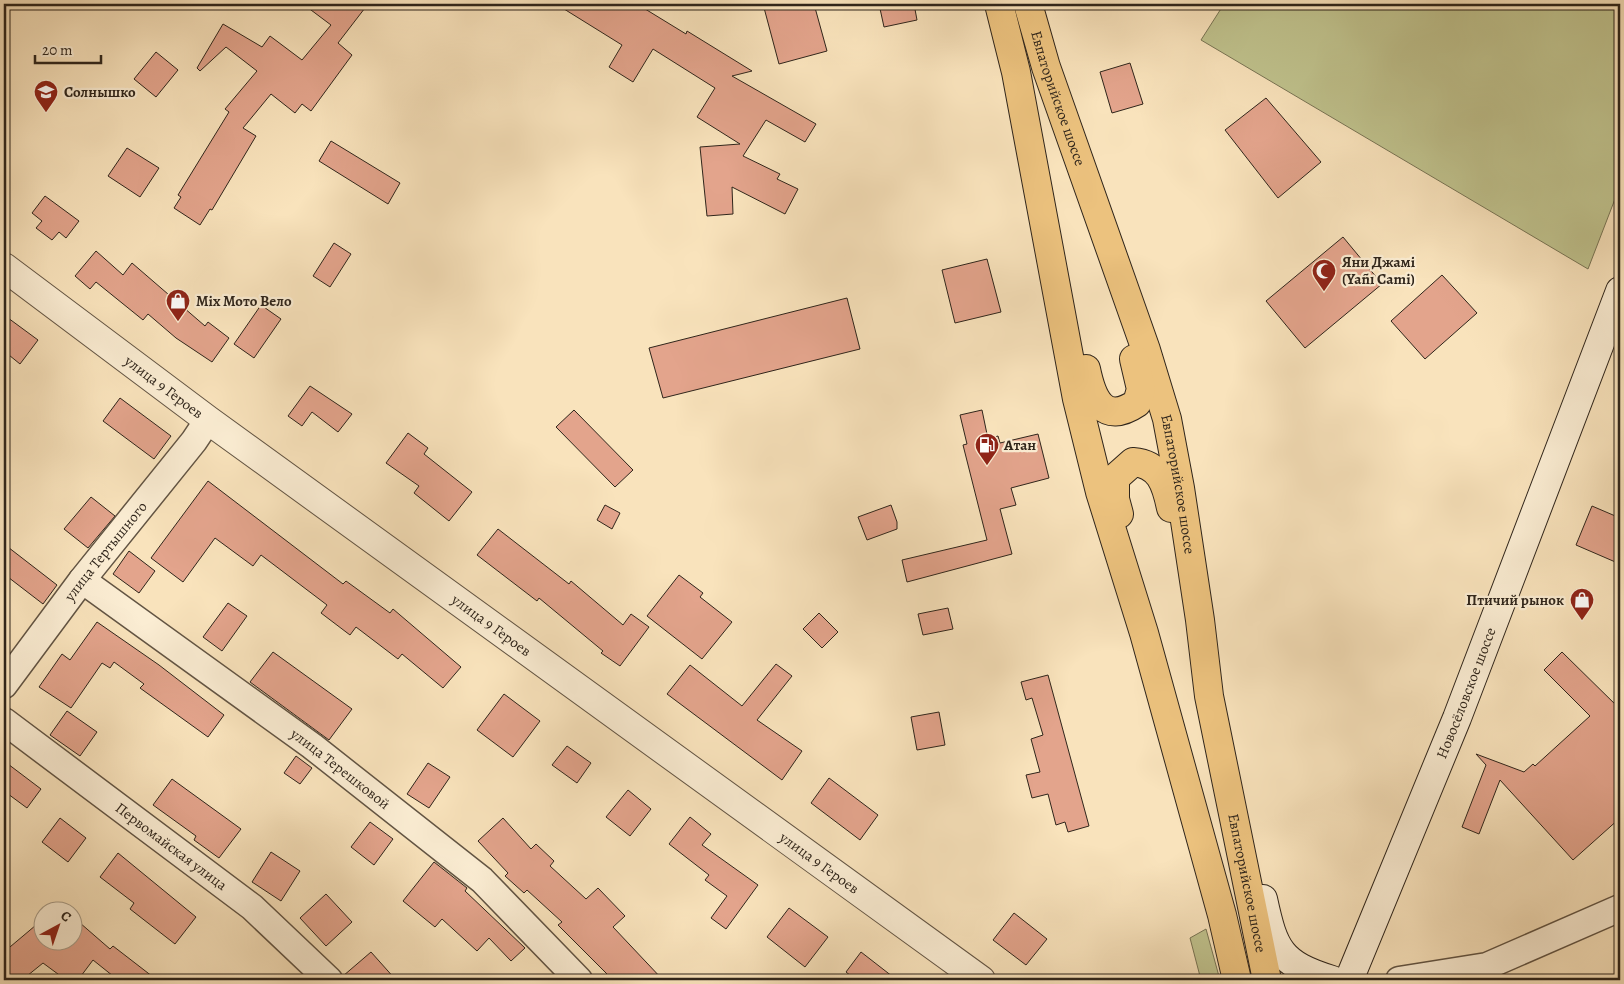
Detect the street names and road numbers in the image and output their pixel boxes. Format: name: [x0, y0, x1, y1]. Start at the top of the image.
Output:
street label: Евпаторийское шоссе: [1026, 28, 1090, 169]
street label: улица 9 Героев: [120, 350, 208, 423]
street label: Евпаторийское шоссе: [1156, 412, 1200, 556]
street label: улица Тертышного: [59, 497, 152, 606]
street label: улица 9 Героев: [447, 589, 535, 661]
street label: Новосёловское шоссе: [1431, 624, 1501, 762]
street label: улица Терешковой: [286, 723, 394, 814]
street label: Первомайская улица: [111, 798, 231, 895]
street label: Евпаторийское шоссе: [1223, 812, 1271, 955]
street label: улица 9 Героев: [775, 827, 863, 899]

